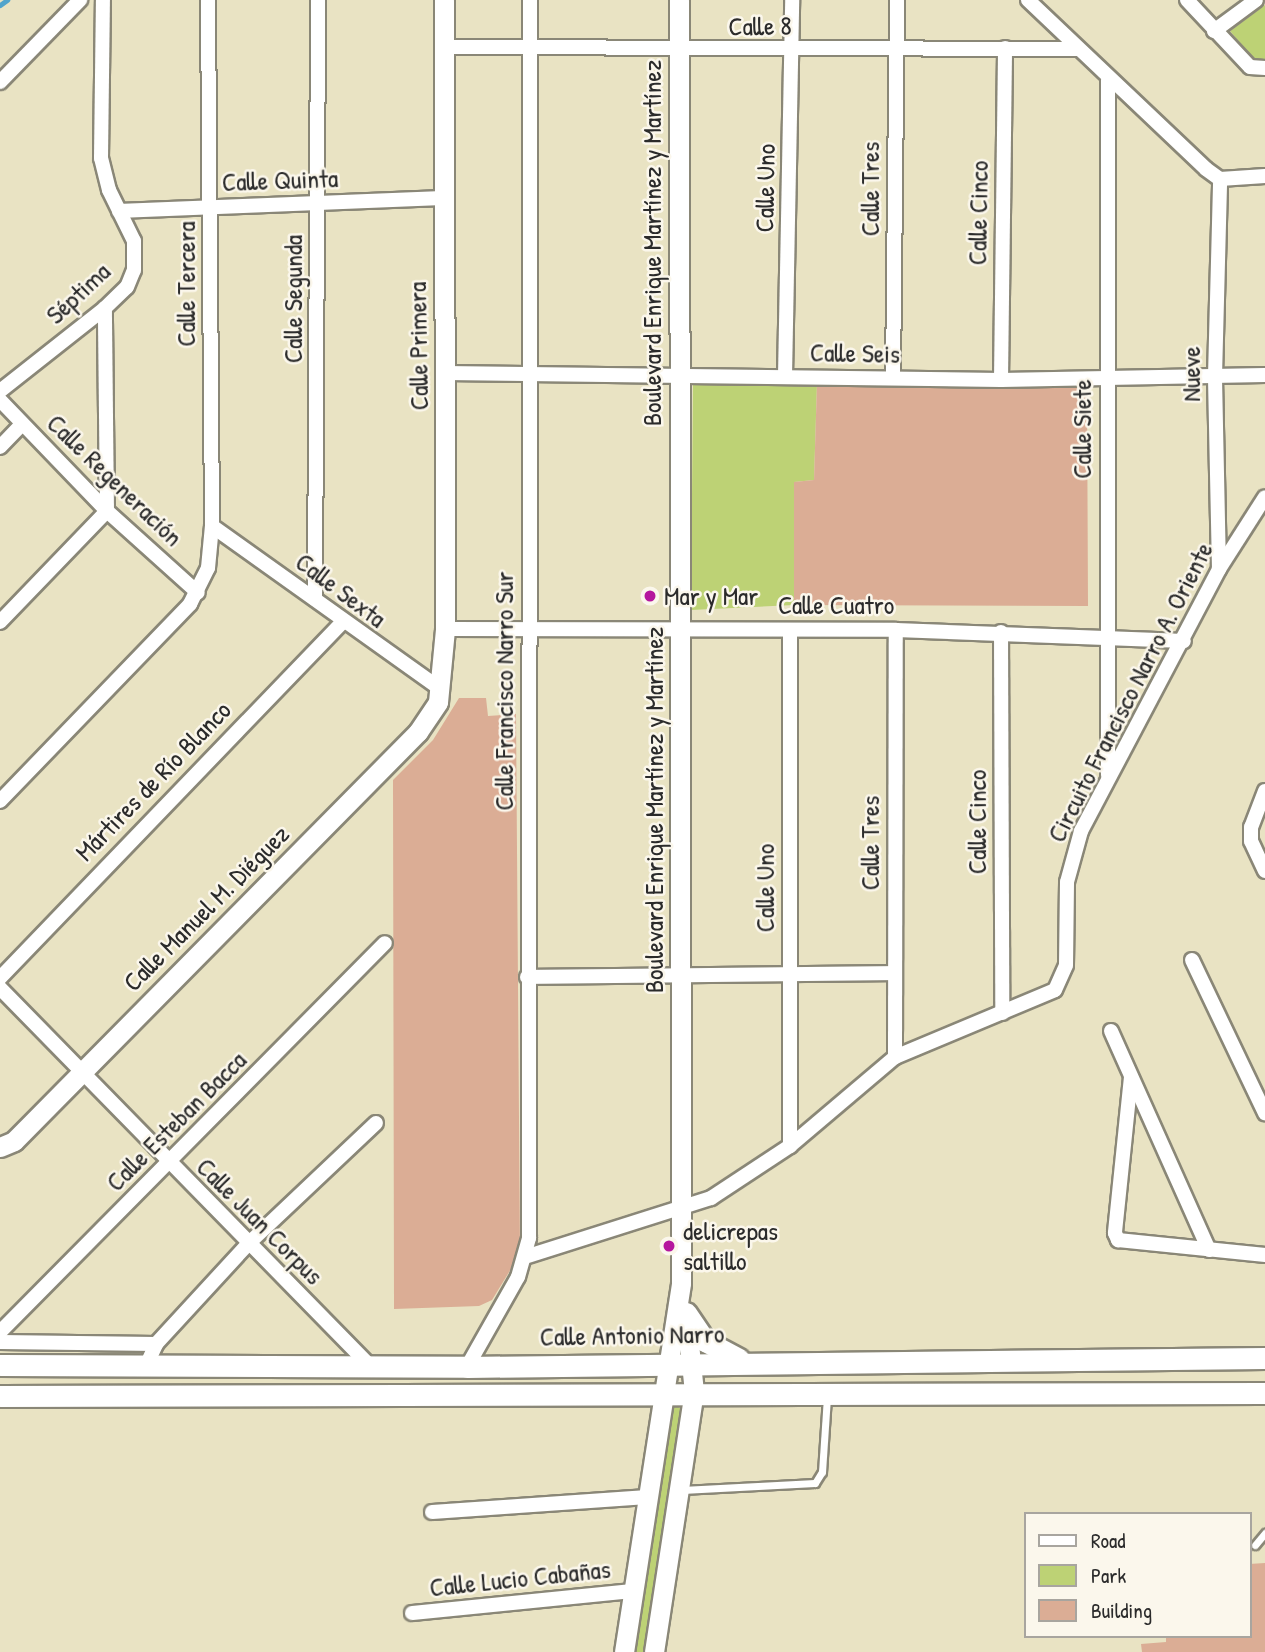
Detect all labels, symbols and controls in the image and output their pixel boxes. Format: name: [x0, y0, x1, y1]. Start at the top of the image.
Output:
street label: Calle 8: [728, 10, 792, 42]
street label: Boulevard Enrique Martínez y Martínez: [636, 60, 668, 426]
street label: Calle Tres: [854, 142, 886, 236]
street label: Calle Uno: [749, 143, 781, 233]
street label: Calle Cinco: [961, 161, 995, 265]
street label: Calle Quinta: [221, 162, 339, 198]
street label: Calle Tercera: [170, 221, 202, 347]
street label: Calle Segunda: [277, 235, 309, 363]
street label: Séptima: [40, 256, 116, 330]
street label: Calle Primera: [401, 281, 435, 411]
street label: Calle Seis: [810, 337, 900, 369]
street label: Nueve: [1175, 346, 1207, 402]
street label: Calle Siete: [1066, 379, 1098, 479]
street label: Calle Regeneración: [41, 407, 189, 553]
street label: Circuito Francisco Narro A. Oriente: [1041, 537, 1219, 847]
street label: Calle Sexta: [290, 546, 392, 634]
street label: Calle Francisco Narro Sur: [488, 572, 520, 810]
place label: Mar y Mar: [664, 580, 758, 612]
marker: Mar y Mar: [642, 588, 658, 604]
street label: Calle Cuatro: [778, 589, 894, 621]
street label: Boulevard Enrique Martínez y Martínez: [638, 627, 670, 993]
street label: Mártires de Río Blanco: [69, 695, 237, 867]
street label: Calle Cinco: [961, 770, 993, 874]
street label: Calle Tres: [854, 796, 886, 890]
street label: Calle Manuel M. Diéguez: [116, 818, 296, 998]
street label: Calle Uno: [749, 844, 781, 932]
street label: Calle Esteban Bacca: [100, 1045, 252, 1197]
street label: Calle Juan Corpus: [190, 1151, 330, 1291]
place label: delicrepas saltillo: [683, 1215, 778, 1276]
marker: delicrepas saltillo: [661, 1238, 677, 1254]
street label: Calle Antonio Narro: [540, 1318, 724, 1352]
legend: [1024, 1512, 1251, 1638]
text: Road: [1091, 1526, 1125, 1555]
street label: Calle Lucio Cabañas: [428, 1553, 612, 1603]
text: Park: [1091, 1561, 1126, 1590]
text: Building: [1091, 1596, 1152, 1625]

